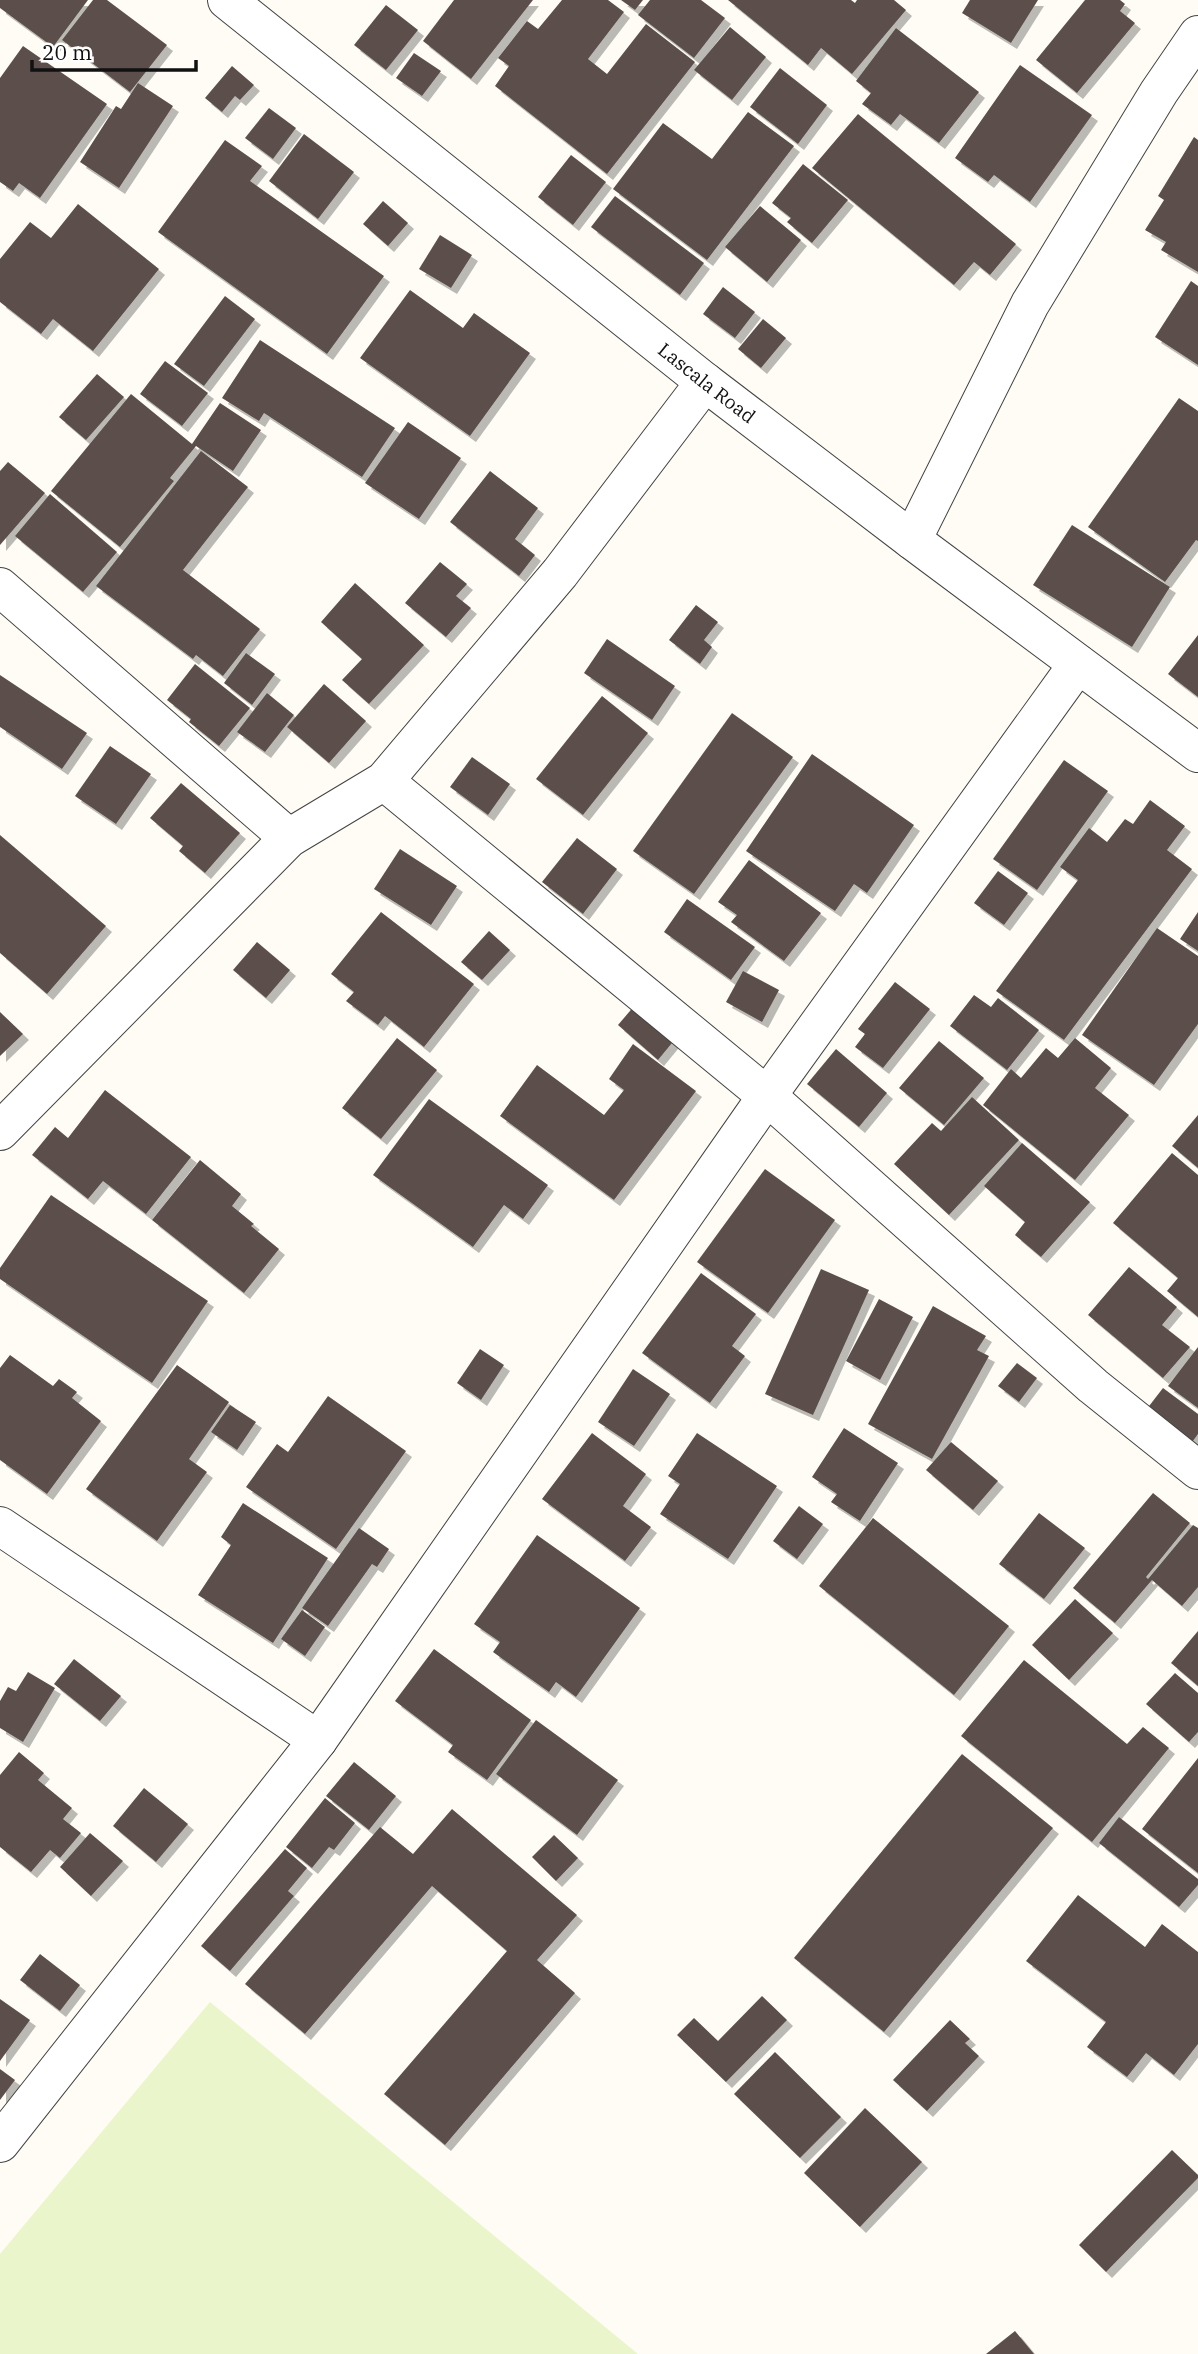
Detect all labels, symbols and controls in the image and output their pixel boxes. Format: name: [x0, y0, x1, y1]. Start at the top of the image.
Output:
scale bar: [32, 28, 196, 72]
text: 20 m: [42, 38, 92, 66]
street label: Lascala Road: [653, 337, 760, 428]

